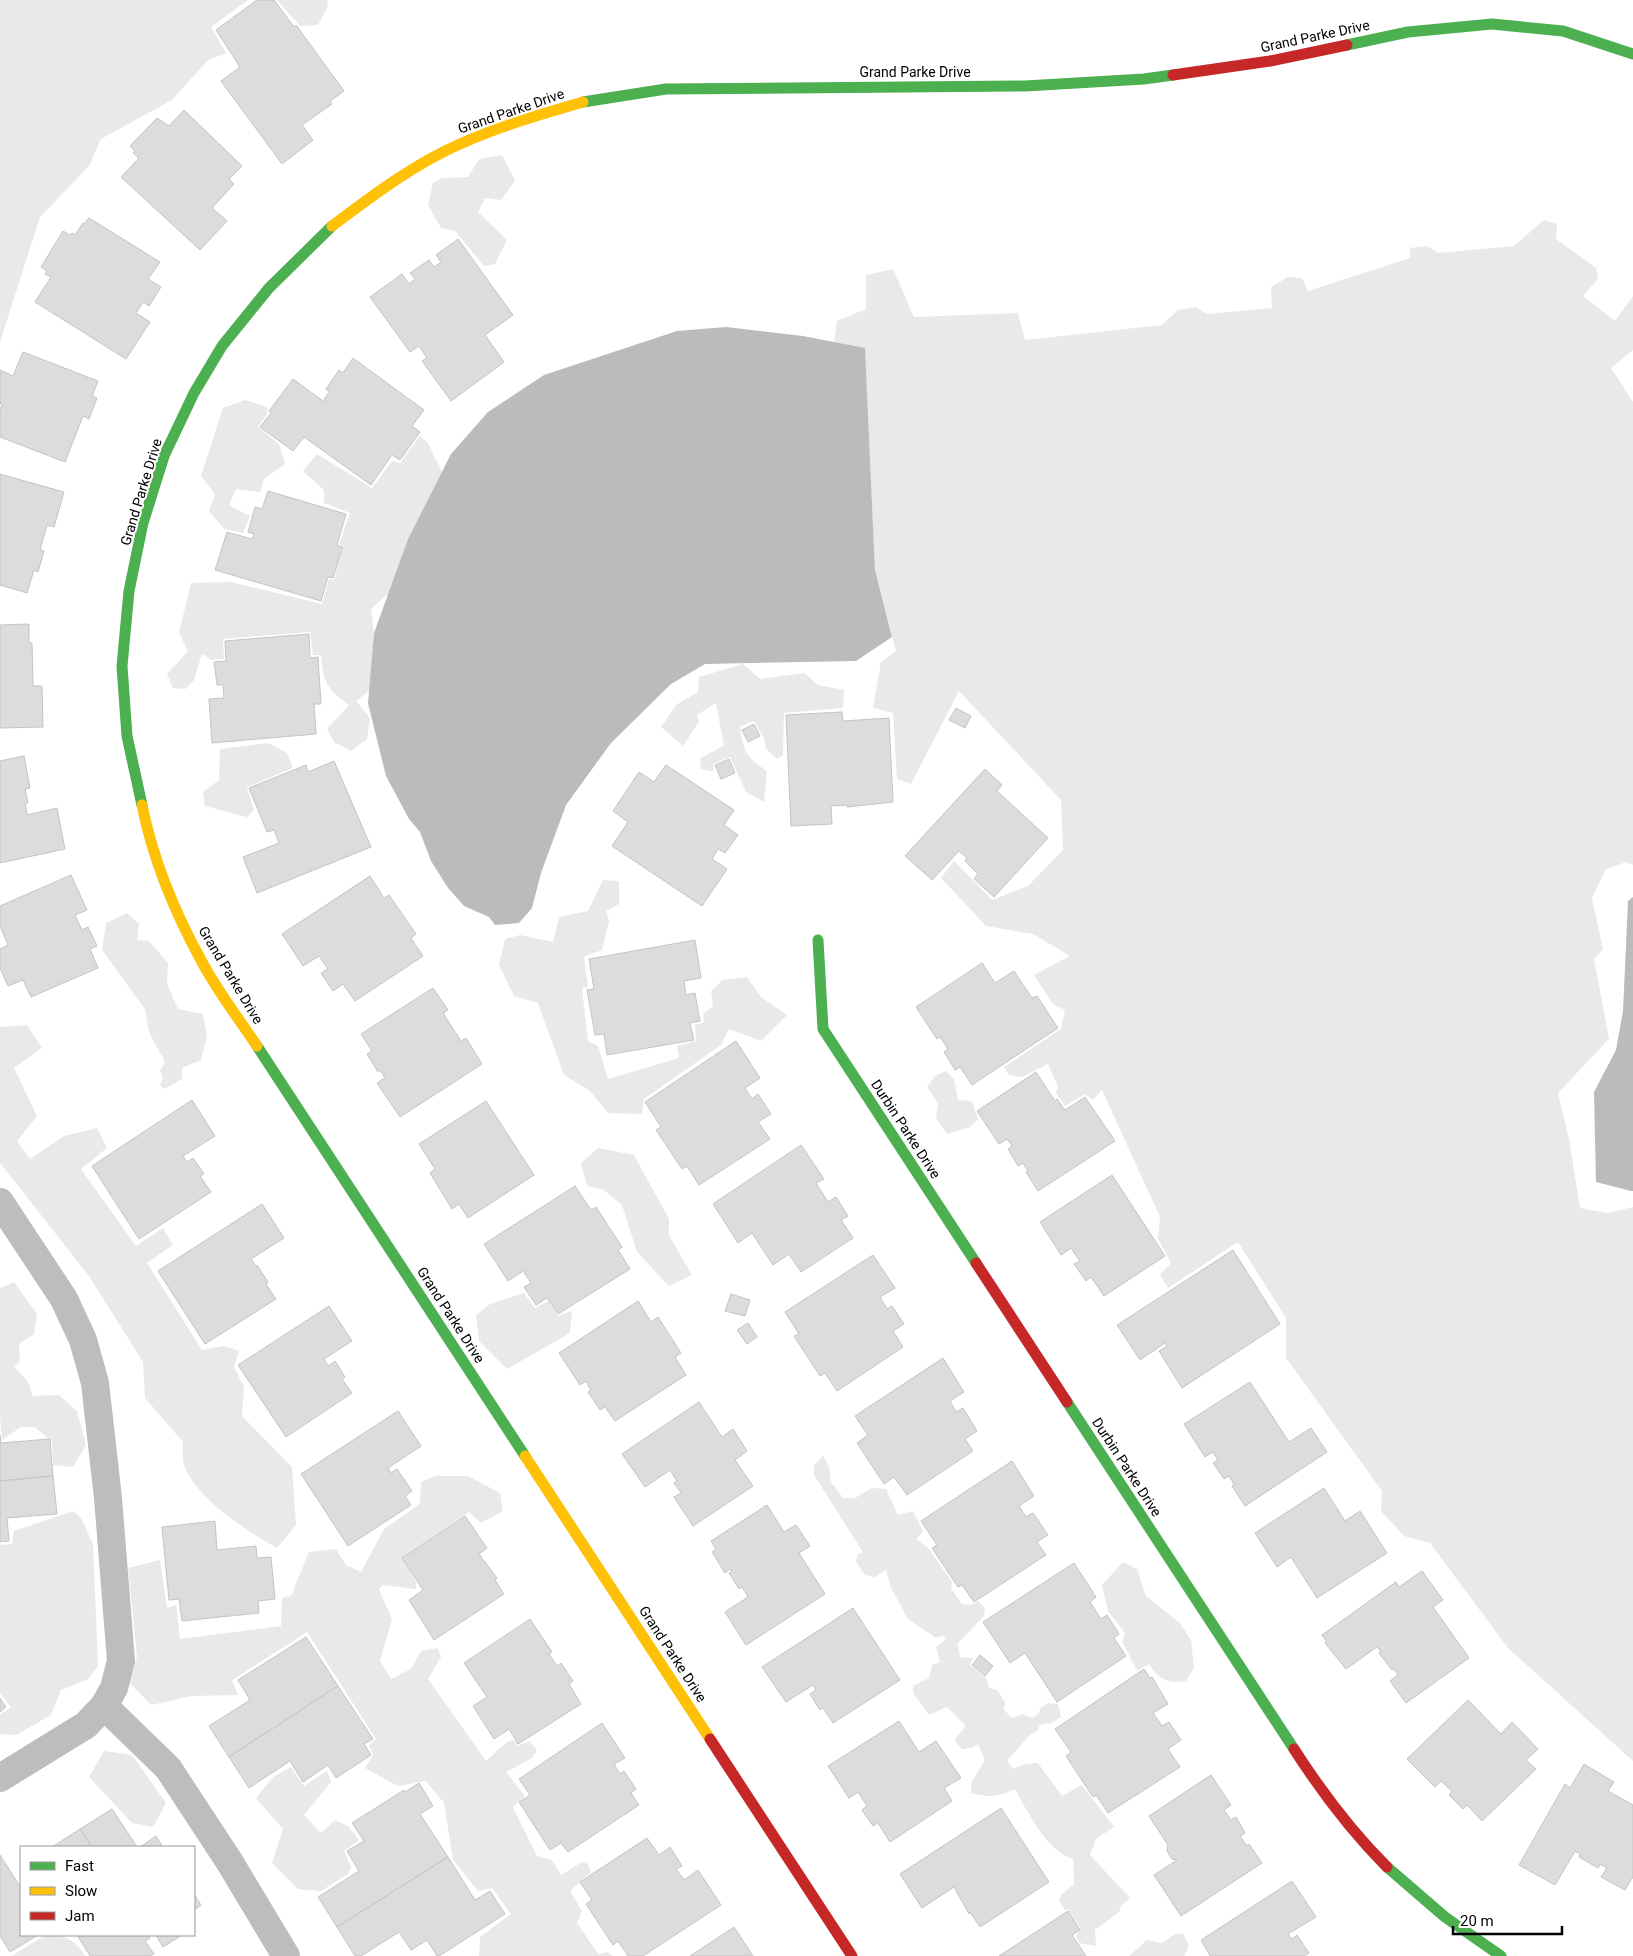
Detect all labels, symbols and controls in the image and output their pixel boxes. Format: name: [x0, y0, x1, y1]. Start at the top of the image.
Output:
street label: Grand Parke Drive: [1259, 17, 1371, 55]
street label: Grand Parke Drive: [859, 64, 971, 80]
street label: Grand Parke Drive: [456, 85, 566, 137]
street label: Grand Parke Drive: [117, 437, 165, 547]
street label: Grand Parke Drive: [196, 923, 266, 1027]
street label: Durbin Parke Drive: [868, 1077, 944, 1181]
street label: Grand Parke Drive: [414, 1264, 488, 1366]
street label: Durbin Parke Drive: [1089, 1415, 1165, 1519]
street label: Grand Parke Drive: [636, 1603, 710, 1705]
legend: [20, 1846, 195, 1936]
text: Fast: [65, 1857, 94, 1875]
text: Slow: [65, 1882, 97, 1900]
scale bar: [1453, 1904, 1562, 1936]
text: Jam: [65, 1907, 95, 1925]
text: 20 m: [1460, 1912, 1494, 1930]

